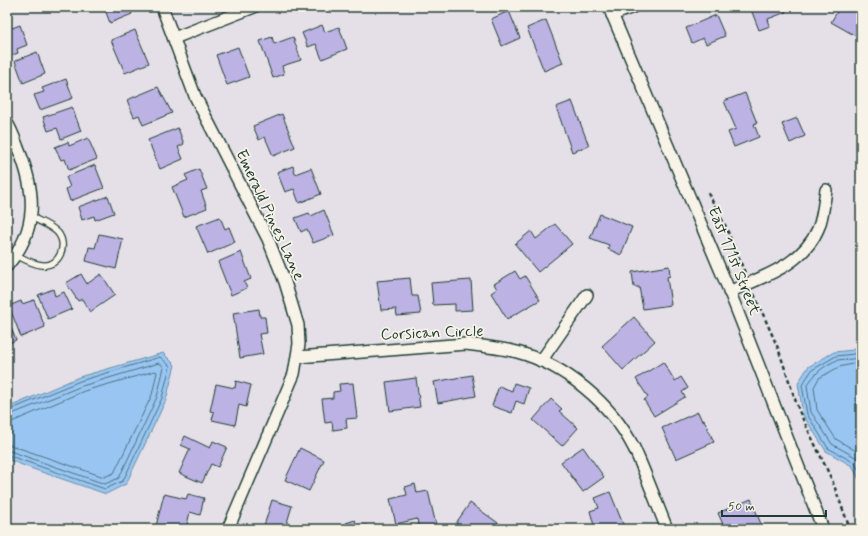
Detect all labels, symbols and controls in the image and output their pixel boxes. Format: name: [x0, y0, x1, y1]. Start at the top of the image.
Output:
street label: Emerald Pines Lane: [230, 146, 310, 284]
street label: East 171st Street: [703, 204, 766, 319]
street label: Corsican Circle: [380, 321, 484, 345]
scale bar: [722, 492, 826, 518]
text: 50 m: [728, 499, 755, 515]

